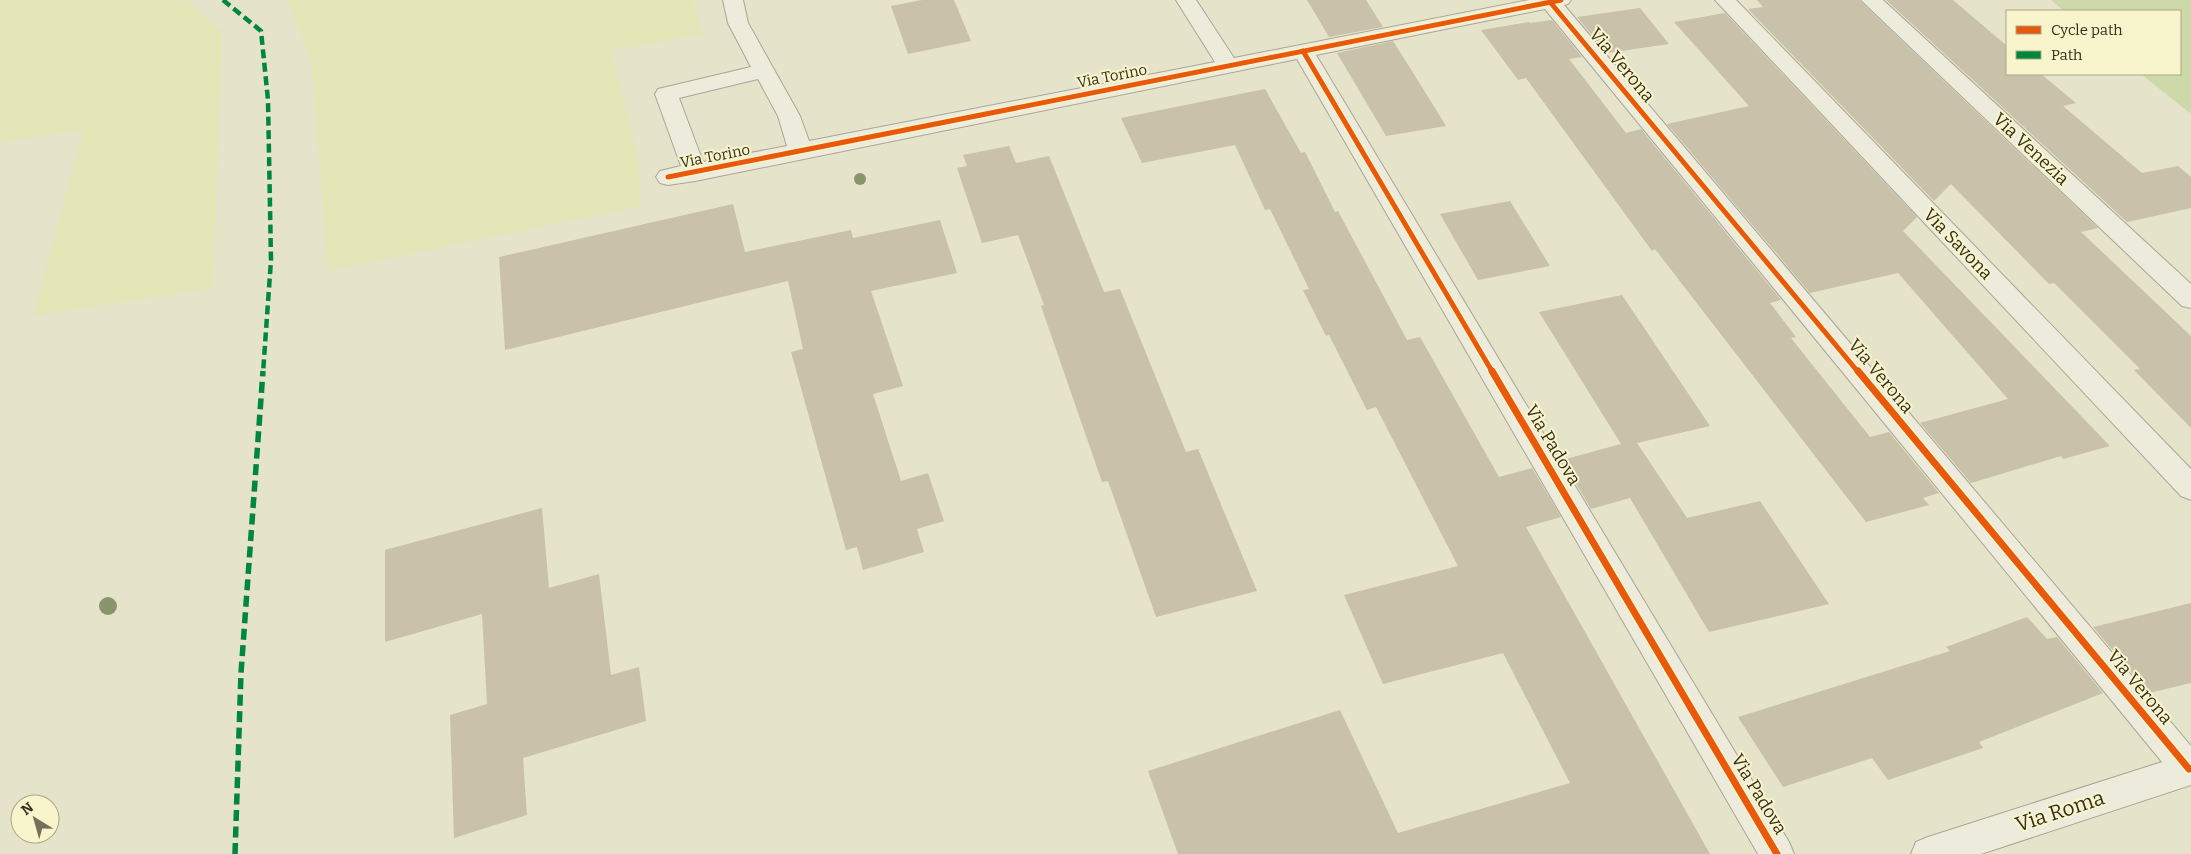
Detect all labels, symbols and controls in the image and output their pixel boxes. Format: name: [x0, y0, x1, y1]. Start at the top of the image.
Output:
legend: [2006, 10, 2181, 75]
text: Cycle path: [2051, 21, 2123, 39]
street label: Via Verona: [1585, 23, 1660, 107]
text: Path: [2051, 46, 2083, 64]
street label: Via Torino: [1075, 60, 1149, 92]
street label: Via Venezia: [1988, 108, 2074, 190]
street label: Via Torino: [678, 140, 752, 172]
street label: Via Savona: [1919, 204, 1998, 284]
street label: Via Verona: [1844, 334, 1919, 418]
street label: Via Padova: [1520, 401, 1586, 489]
street label: Via Verona: [2103, 645, 2178, 729]
street label: Via Padova: [1726, 750, 1792, 838]
street label: Via Roma: [2012, 784, 2108, 838]
north arrow: [10, 794, 60, 844]
text: N: [18, 799, 37, 819]

